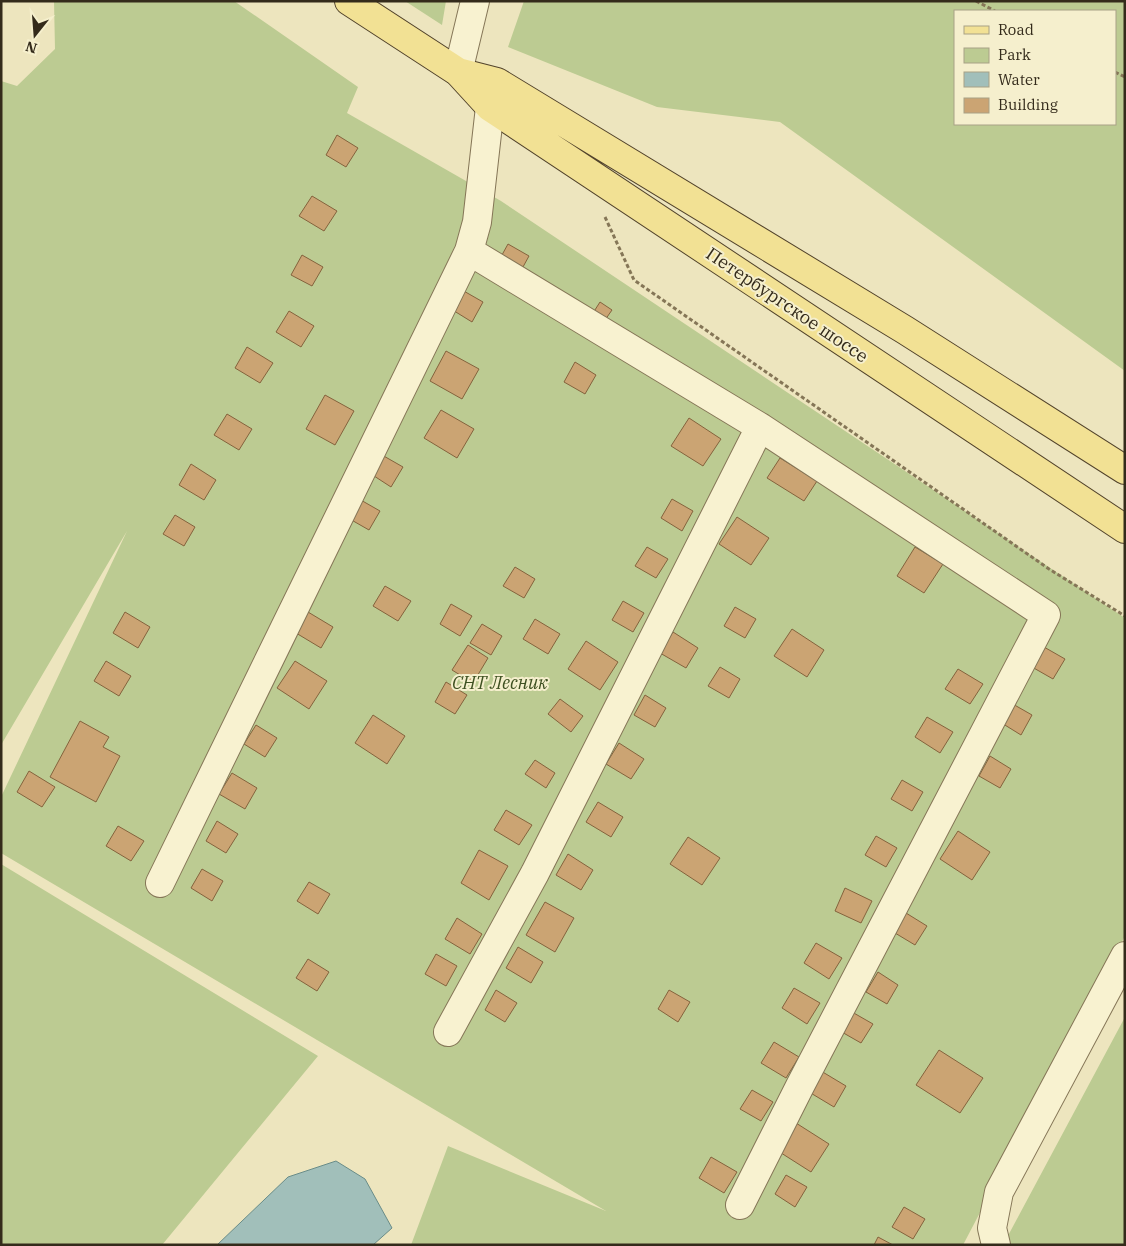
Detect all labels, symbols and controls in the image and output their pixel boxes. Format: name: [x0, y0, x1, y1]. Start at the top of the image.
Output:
north arrow: [10, 10, 60, 60]
legend: [954, 10, 1116, 125]
text: Road: [998, 20, 1034, 39]
text: N: [23, 37, 39, 58]
text: Park: [998, 45, 1031, 64]
text: Water: [998, 70, 1040, 89]
text: Building: [998, 95, 1058, 114]
street label: Петербургское шоссе: [702, 242, 873, 367]
park label: СНТ Лесник: [452, 671, 548, 694]

